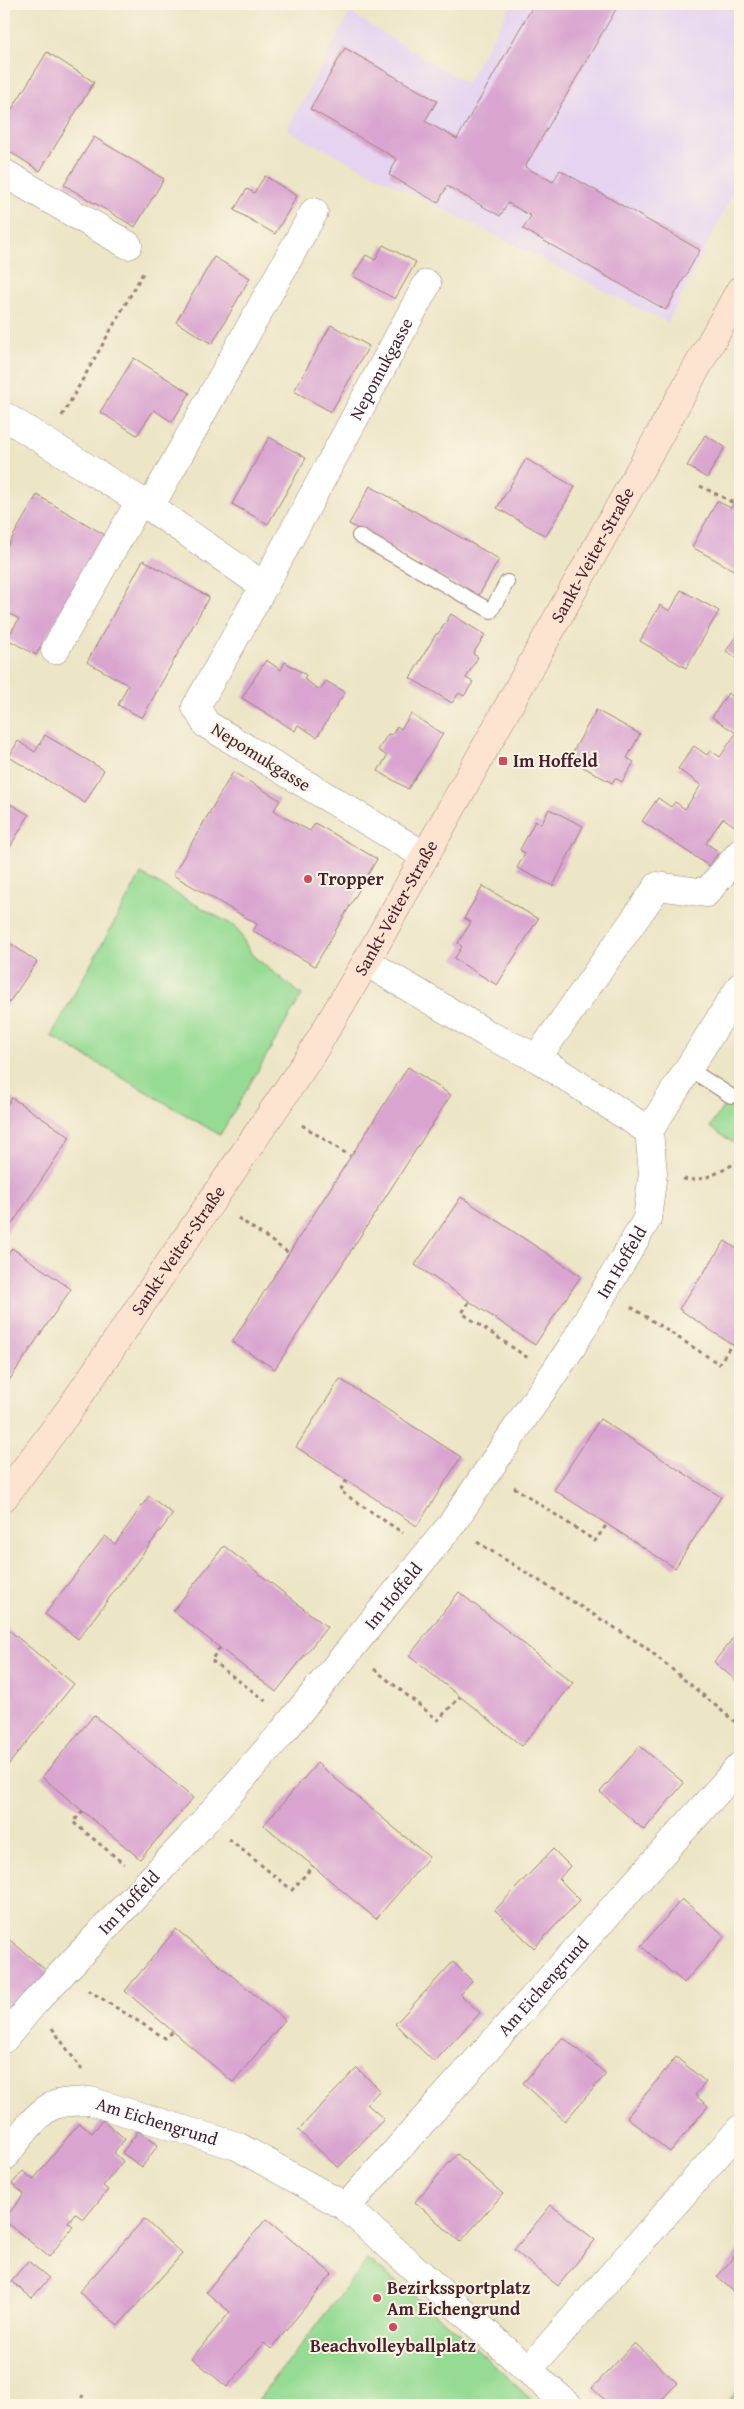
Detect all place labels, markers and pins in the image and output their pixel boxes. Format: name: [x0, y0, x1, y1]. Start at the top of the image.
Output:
place label: Im Hoffeld: [513, 747, 598, 774]
marker: Im Hoffeld: [497, 755, 509, 767]
place label: Tropper: [318, 865, 385, 892]
marker: Tropper: [302, 873, 314, 885]
place label: Bezirkssportplatz Am Eichengrund: [387, 2274, 531, 2322]
marker: Bezirkssportplatz Am Eichengrund: [371, 2292, 383, 2304]
marker: Beachvolleyballplatz: [387, 2321, 399, 2333]
place label: Beachvolleyballplatz: [310, 2332, 477, 2359]

